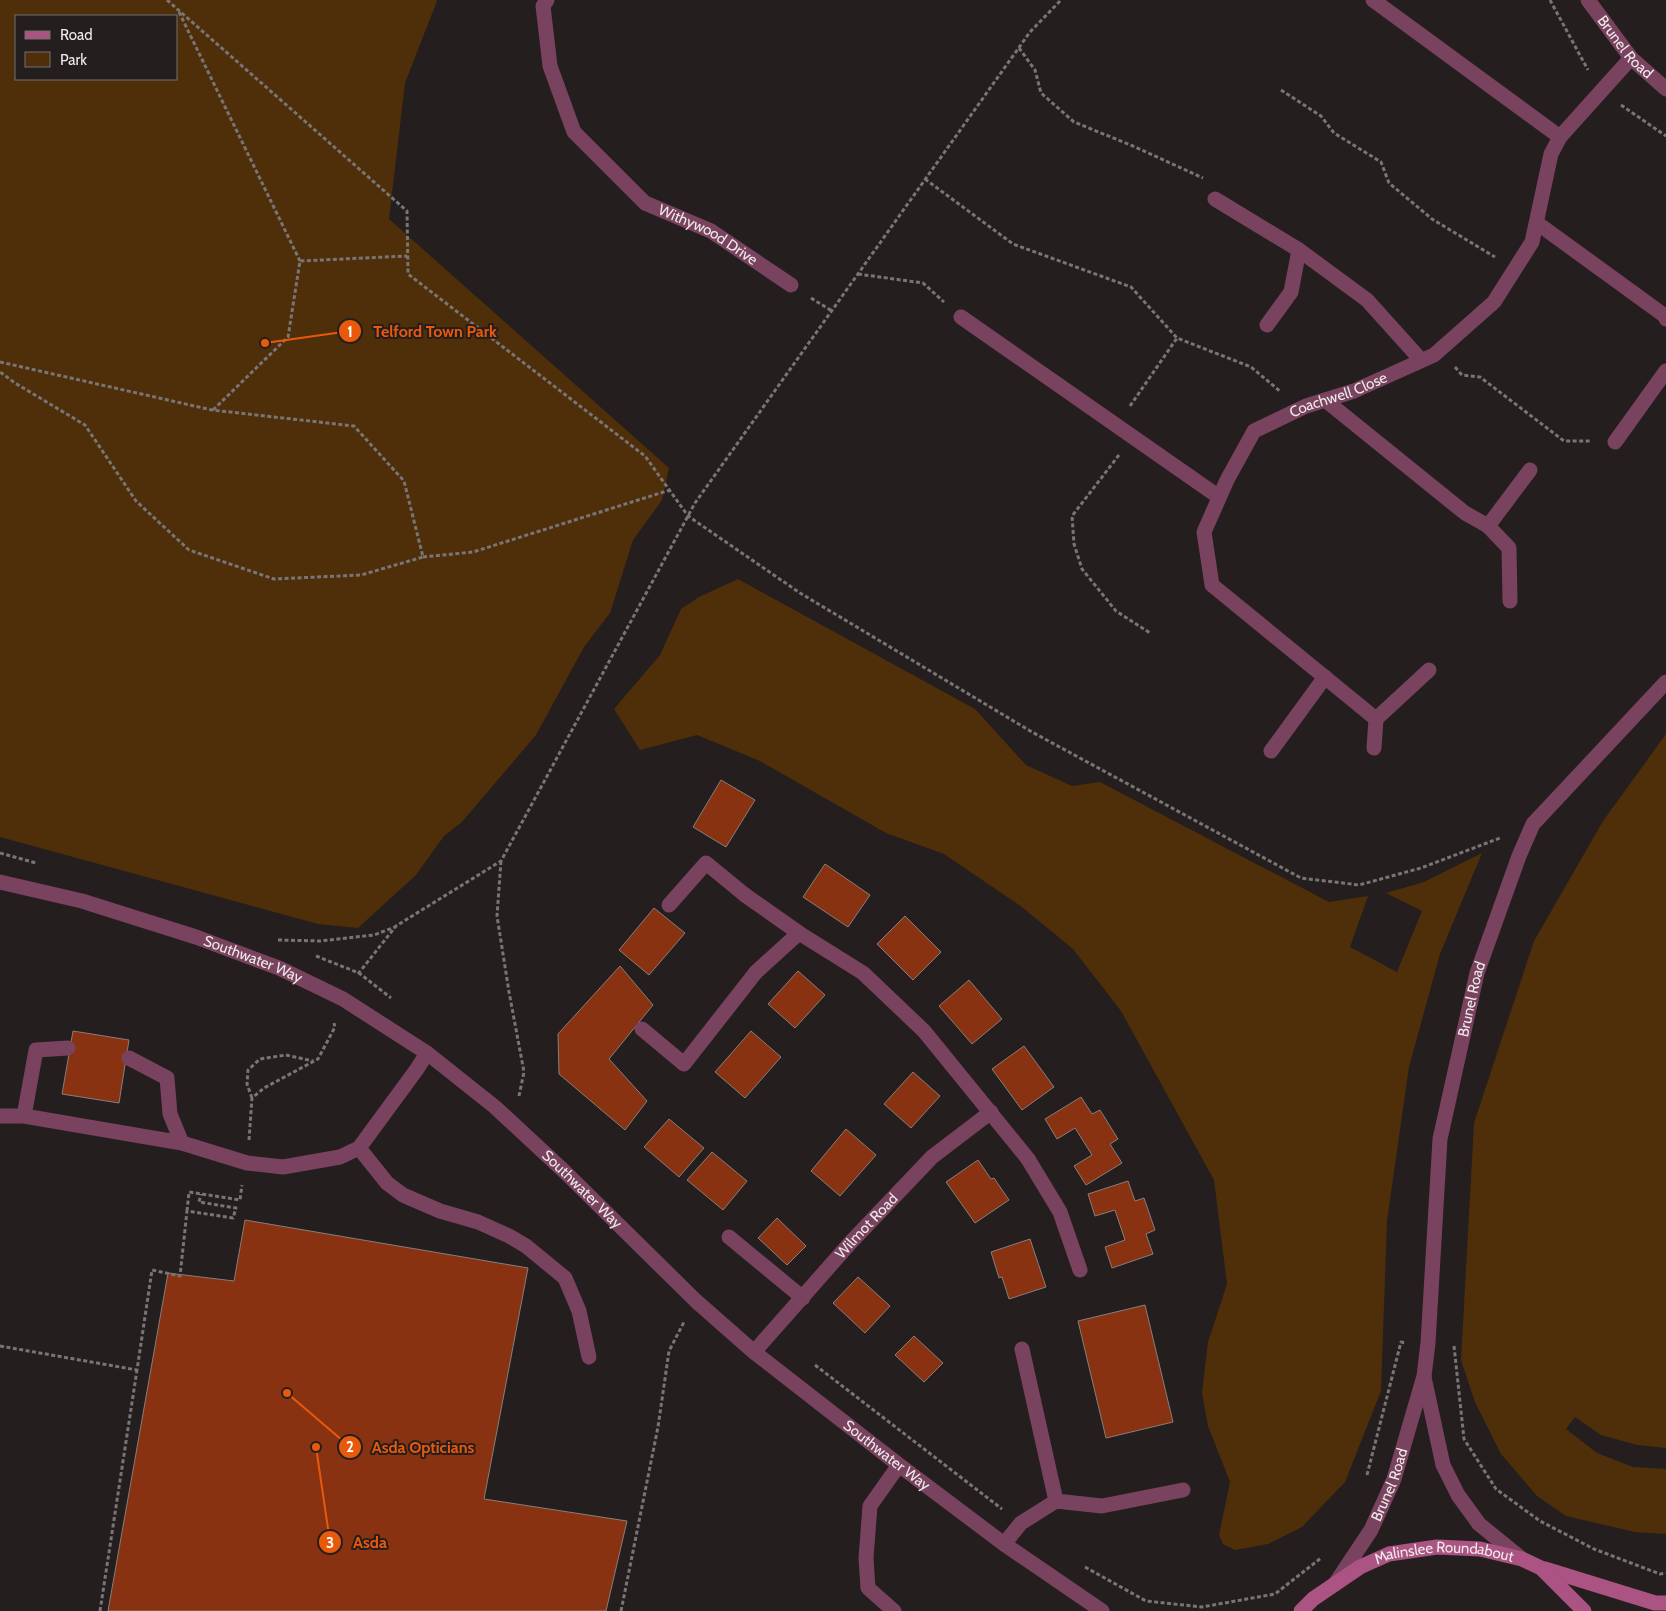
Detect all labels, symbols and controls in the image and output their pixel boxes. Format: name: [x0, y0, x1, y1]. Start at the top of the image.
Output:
street label: Brunel Road: [1594, 12, 1657, 82]
legend: [15, 15, 178, 80]
text: Road: [60, 26, 93, 44]
text: Park: [60, 51, 87, 69]
street label: Withywood Drive: [656, 201, 761, 269]
callout: Telford Town Park: [338, 316, 506, 347]
text: Telford Town Park: [373, 322, 497, 341]
text: 1: [347, 323, 353, 341]
street label: Coachwell Close: [1286, 368, 1390, 422]
street label: Southwater Way: [201, 932, 306, 987]
street label: Brunel Road: [1454, 959, 1489, 1039]
street label: Southwater Way: [538, 1146, 626, 1233]
street label: Wilmot Road: [832, 1190, 902, 1262]
street label: Southwater Way: [840, 1416, 934, 1495]
callout: Asda Opticians: [337, 1432, 485, 1463]
text: 2: [346, 1438, 354, 1456]
text: Asda Opticians: [372, 1438, 475, 1457]
street label: Brunel Road: [1367, 1446, 1411, 1524]
callout: Asda: [318, 1527, 396, 1558]
text: Asda: [353, 1533, 387, 1552]
text: 3: [326, 1534, 334, 1552]
street label: Malinslee Roundabout: [1371, 1538, 1516, 1568]

